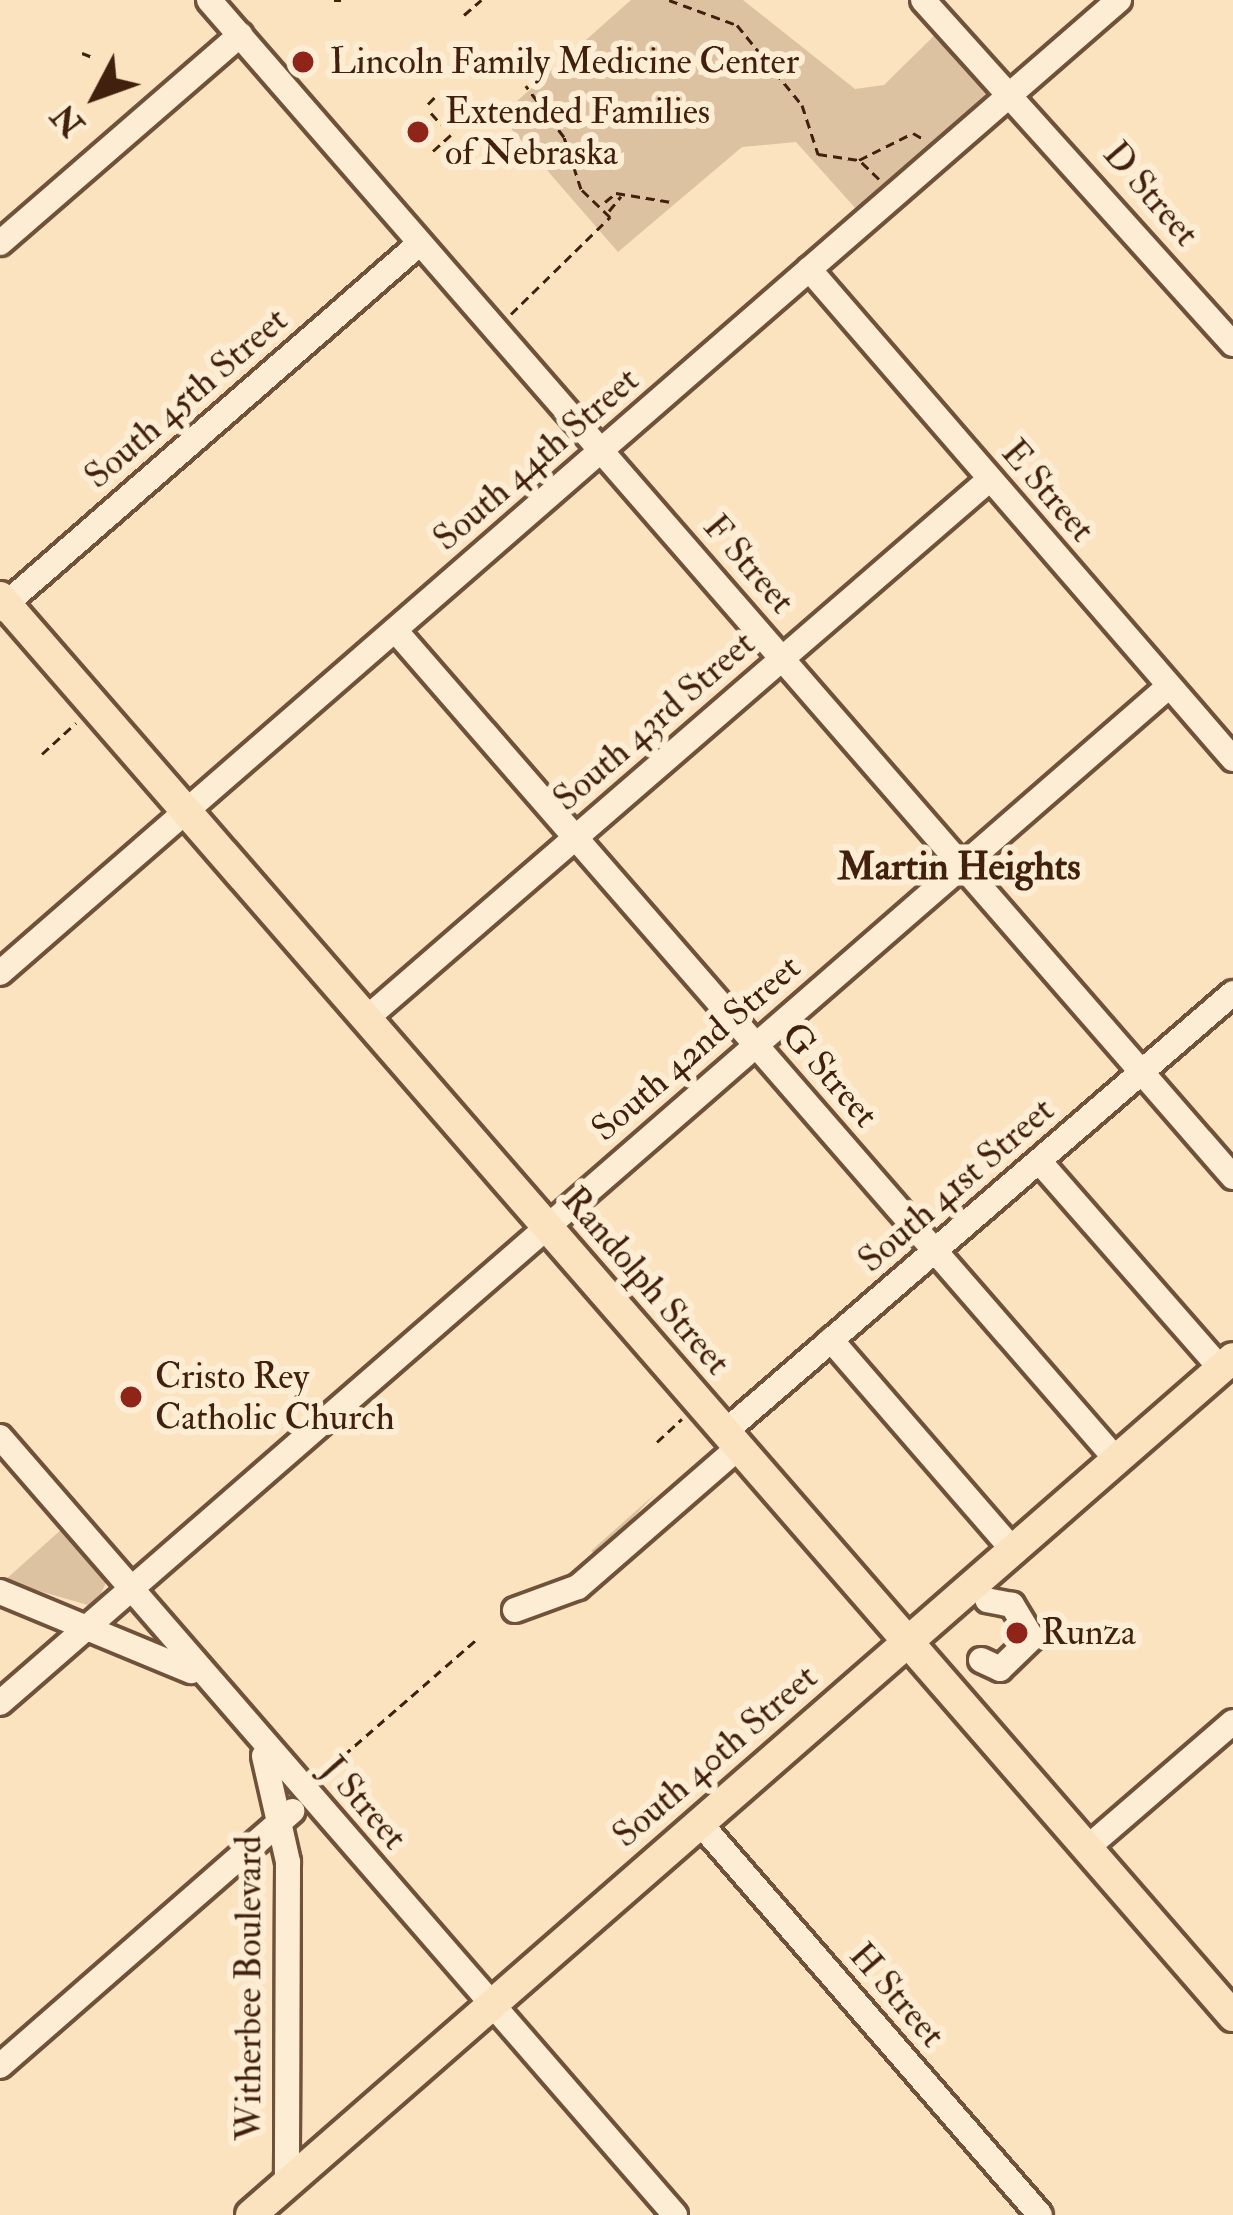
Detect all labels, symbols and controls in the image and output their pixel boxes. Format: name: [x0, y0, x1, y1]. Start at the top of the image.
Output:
north arrow: [36, 36, 156, 156]
place label: Lincoln Family Medicine Center: [330, 40, 799, 84]
marker: Lincoln Family Medicine Center: [287, 46, 319, 78]
place label: Extended Families of Nebraska: [445, 89, 710, 174]
text: N: [43, 95, 94, 145]
marker: Extended Families of Nebraska: [402, 116, 434, 148]
street label: D Street: [1094, 133, 1208, 255]
street label: South 45th Street: [76, 298, 296, 498]
street label: South 44th Street: [425, 358, 647, 560]
street label: E Street: [992, 431, 1104, 551]
street label: F Street: [694, 506, 804, 622]
street label: South 43rd Street: [545, 622, 763, 820]
district label: Martin Heights: [837, 844, 1081, 890]
street label: South 42nd Street: [583, 946, 809, 1150]
street label: G Street: [773, 1014, 887, 1136]
street label: South 41st Street: [850, 1088, 1062, 1282]
street label: Randolph Street: [553, 1178, 739, 1384]
place label: Cristo Rey Catholic Church: [155, 1354, 395, 1439]
marker: Cristo Rey Catholic Church: [118, 1384, 144, 1410]
place label: Runza: [1041, 1611, 1136, 1655]
marker: Runza: [1004, 1620, 1030, 1646]
street label: South 40th Street: [604, 1655, 826, 1857]
street label: J Street: [312, 1748, 416, 1858]
street label: Witherbee Boulevard: [227, 1835, 271, 2141]
street label: H Street: [840, 1934, 954, 2056]

